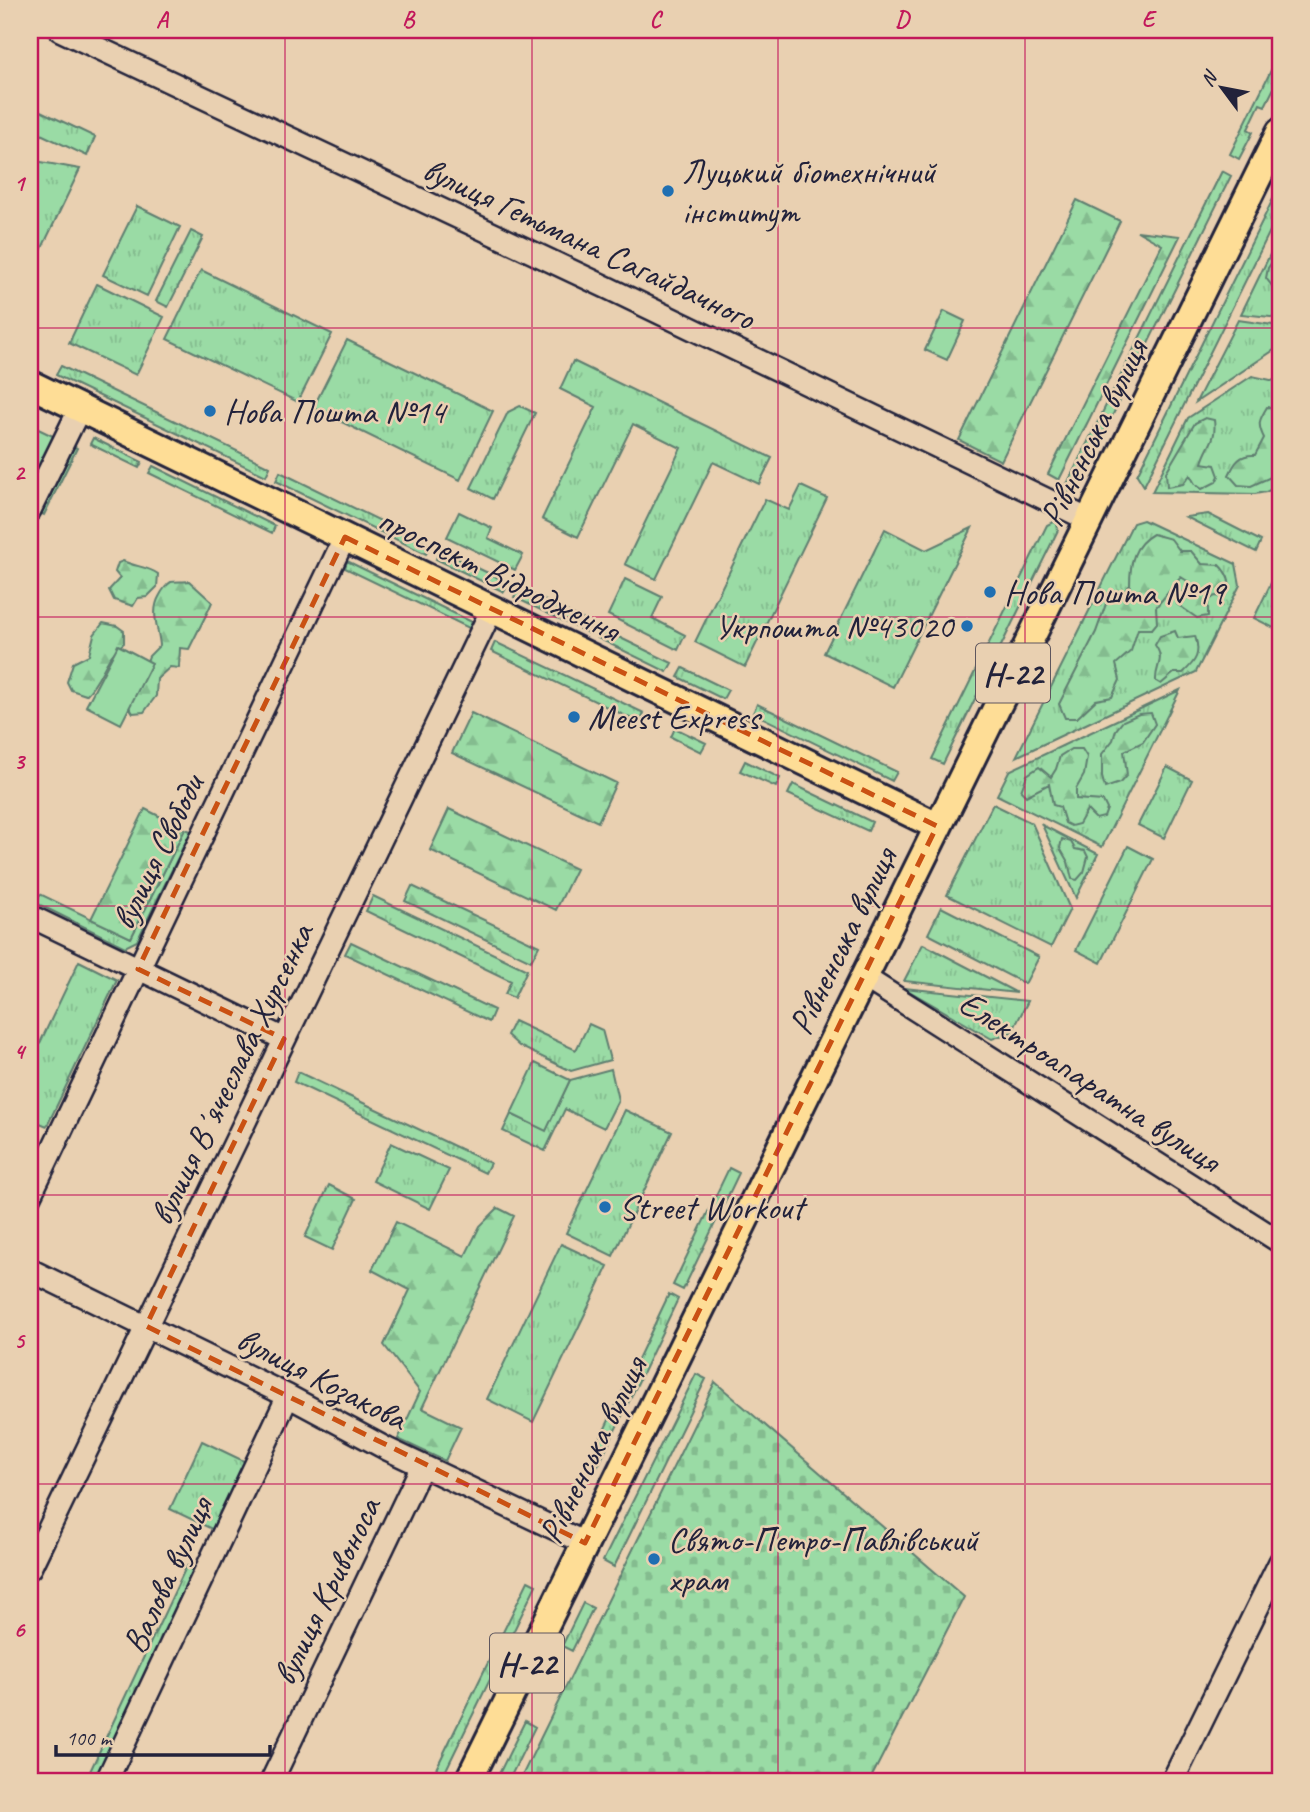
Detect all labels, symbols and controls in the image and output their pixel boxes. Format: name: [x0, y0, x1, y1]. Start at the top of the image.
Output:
text: A: [156, 5, 170, 34]
text: B: [402, 5, 416, 34]
text: C: [650, 5, 664, 34]
text: D: [895, 5, 911, 34]
text: E: [1142, 5, 1158, 34]
north arrow: [1188, 52, 1258, 122]
text: N: [1195, 65, 1223, 91]
street label: вулиця Гетьмана Сагайдачного: [416, 147, 763, 341]
place label: Луцький біотехнічний інститут: [682, 149, 938, 234]
text: 1: [14, 169, 27, 198]
marker: Луцький біотехнічний інститут: [660, 183, 676, 199]
street label: Рівненська вулиця: [1029, 331, 1159, 534]
place label: Нова Пошта №14: [224, 389, 448, 434]
marker: Нова Пошта №14: [202, 403, 218, 419]
text: 2: [14, 458, 27, 487]
street label: проспект Відродження: [371, 497, 630, 654]
place label: Нова Пошта №19: [1004, 570, 1228, 615]
marker: Нова Пошта №19: [982, 584, 998, 600]
place label: Укрпошта №43020: [715, 604, 955, 649]
marker: Укрпошта №43020: [959, 618, 975, 634]
road number: Н-22: [976, 644, 1050, 702]
place label: Meest Express: [588, 695, 763, 740]
marker: Meest Express: [566, 709, 582, 725]
text: 3: [14, 747, 27, 776]
street label: вулиця Свободи: [101, 764, 216, 937]
street label: Рівненська вулиця: [778, 839, 908, 1042]
street label: вулиця Вʼячеслава Хурсенка: [139, 914, 325, 1232]
street label: Електроапаратна вулиця: [951, 980, 1231, 1184]
text: 4: [14, 1037, 27, 1066]
place label: Street Workout: [619, 1185, 808, 1230]
marker: Street Workout: [597, 1199, 613, 1215]
street label: вулиця Козакова: [229, 1316, 417, 1442]
text: 5: [14, 1326, 26, 1355]
street label: Рівненська вулиця: [528, 1348, 658, 1551]
street label: Валова вулиця: [112, 1487, 224, 1660]
street label: вулиця Кривоноса: [262, 1488, 392, 1692]
place label: Свято-Петро-Павлівський храм: [668, 1517, 980, 1602]
marker: Свято-Петро-Павлівський храм: [646, 1551, 662, 1567]
text: 6: [14, 1615, 27, 1644]
road number: Н-22: [490, 1634, 564, 1693]
scale bar: [56, 1714, 270, 1758]
text: 100 m: [66, 1725, 113, 1751]

